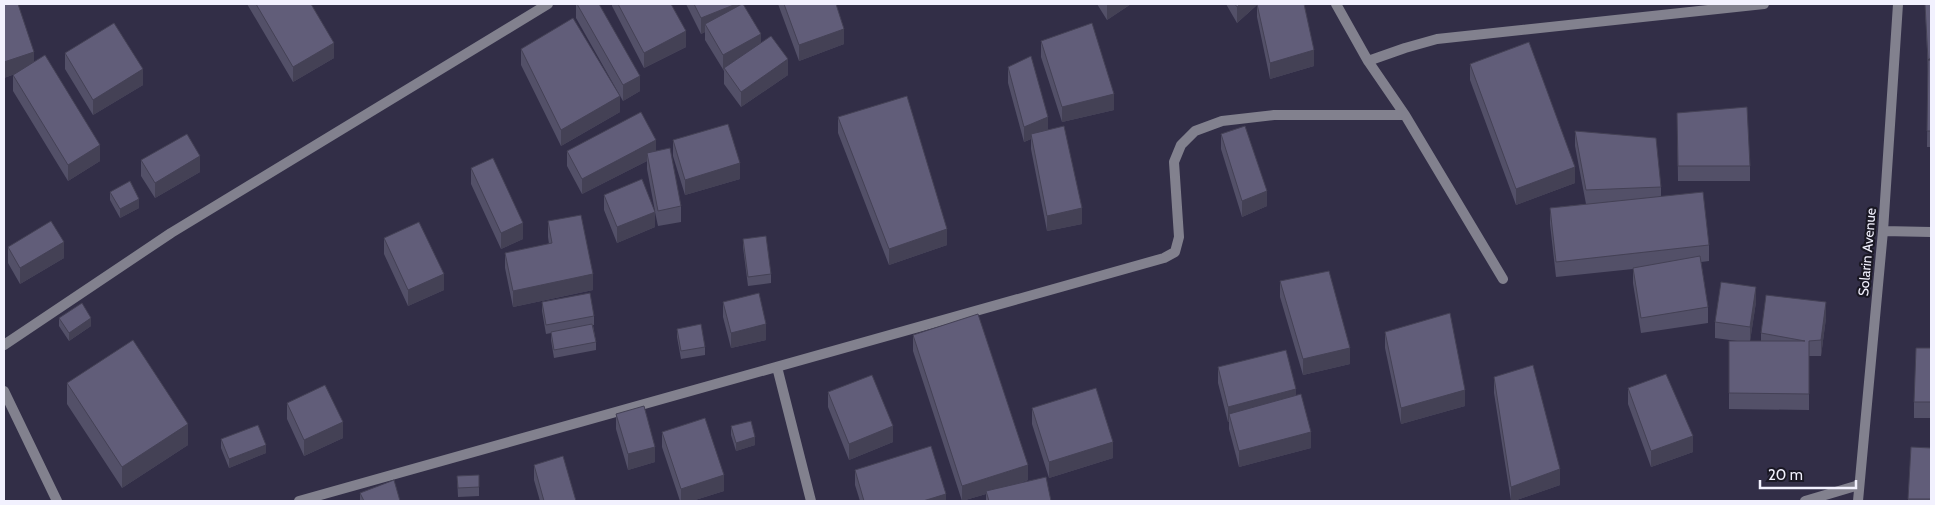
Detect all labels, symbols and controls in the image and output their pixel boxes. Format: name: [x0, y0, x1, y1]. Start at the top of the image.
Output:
street label: Solarin Avenue: [1854, 207, 1880, 297]
scale bar: [1760, 458, 1856, 490]
text: 20 m: [1768, 466, 1803, 484]

